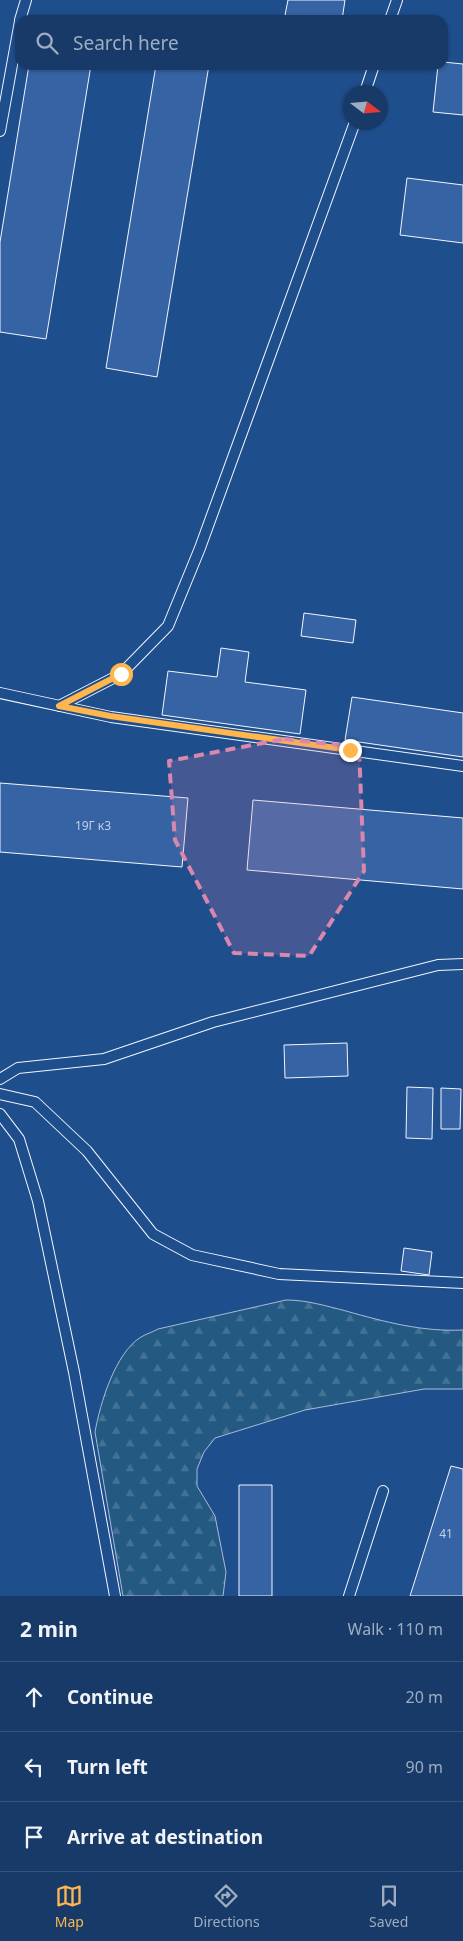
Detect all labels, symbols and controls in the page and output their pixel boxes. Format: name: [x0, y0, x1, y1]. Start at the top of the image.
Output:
search box: [15, 15, 448, 70]
icon: search: [33, 29, 61, 57]
text: Search here: [73, 30, 179, 56]
north arrow: [343, 85, 388, 130]
route start: [110, 663, 133, 686]
route end: [339, 739, 362, 762]
house number: 19Г к3: [75, 817, 111, 834]
house number: 41: [439, 1525, 453, 1542]
text: 2 min: [20, 1615, 78, 1643]
text: Walk · 110 m: [348, 1618, 443, 1640]
icon: ahead: [20, 1683, 48, 1711]
text: Continue: [67, 1684, 153, 1710]
text: 20 m: [406, 1686, 443, 1708]
icon: left: [20, 1753, 48, 1781]
text: Turn left: [67, 1754, 148, 1780]
text: 90 m: [406, 1756, 443, 1778]
icon: arrive: [20, 1823, 48, 1851]
text: Arrive at destination: [67, 1824, 263, 1850]
tab: Map: [55, 1882, 84, 1931]
tab: Directions: [193, 1882, 260, 1931]
tab: Saved: [369, 1882, 408, 1931]

